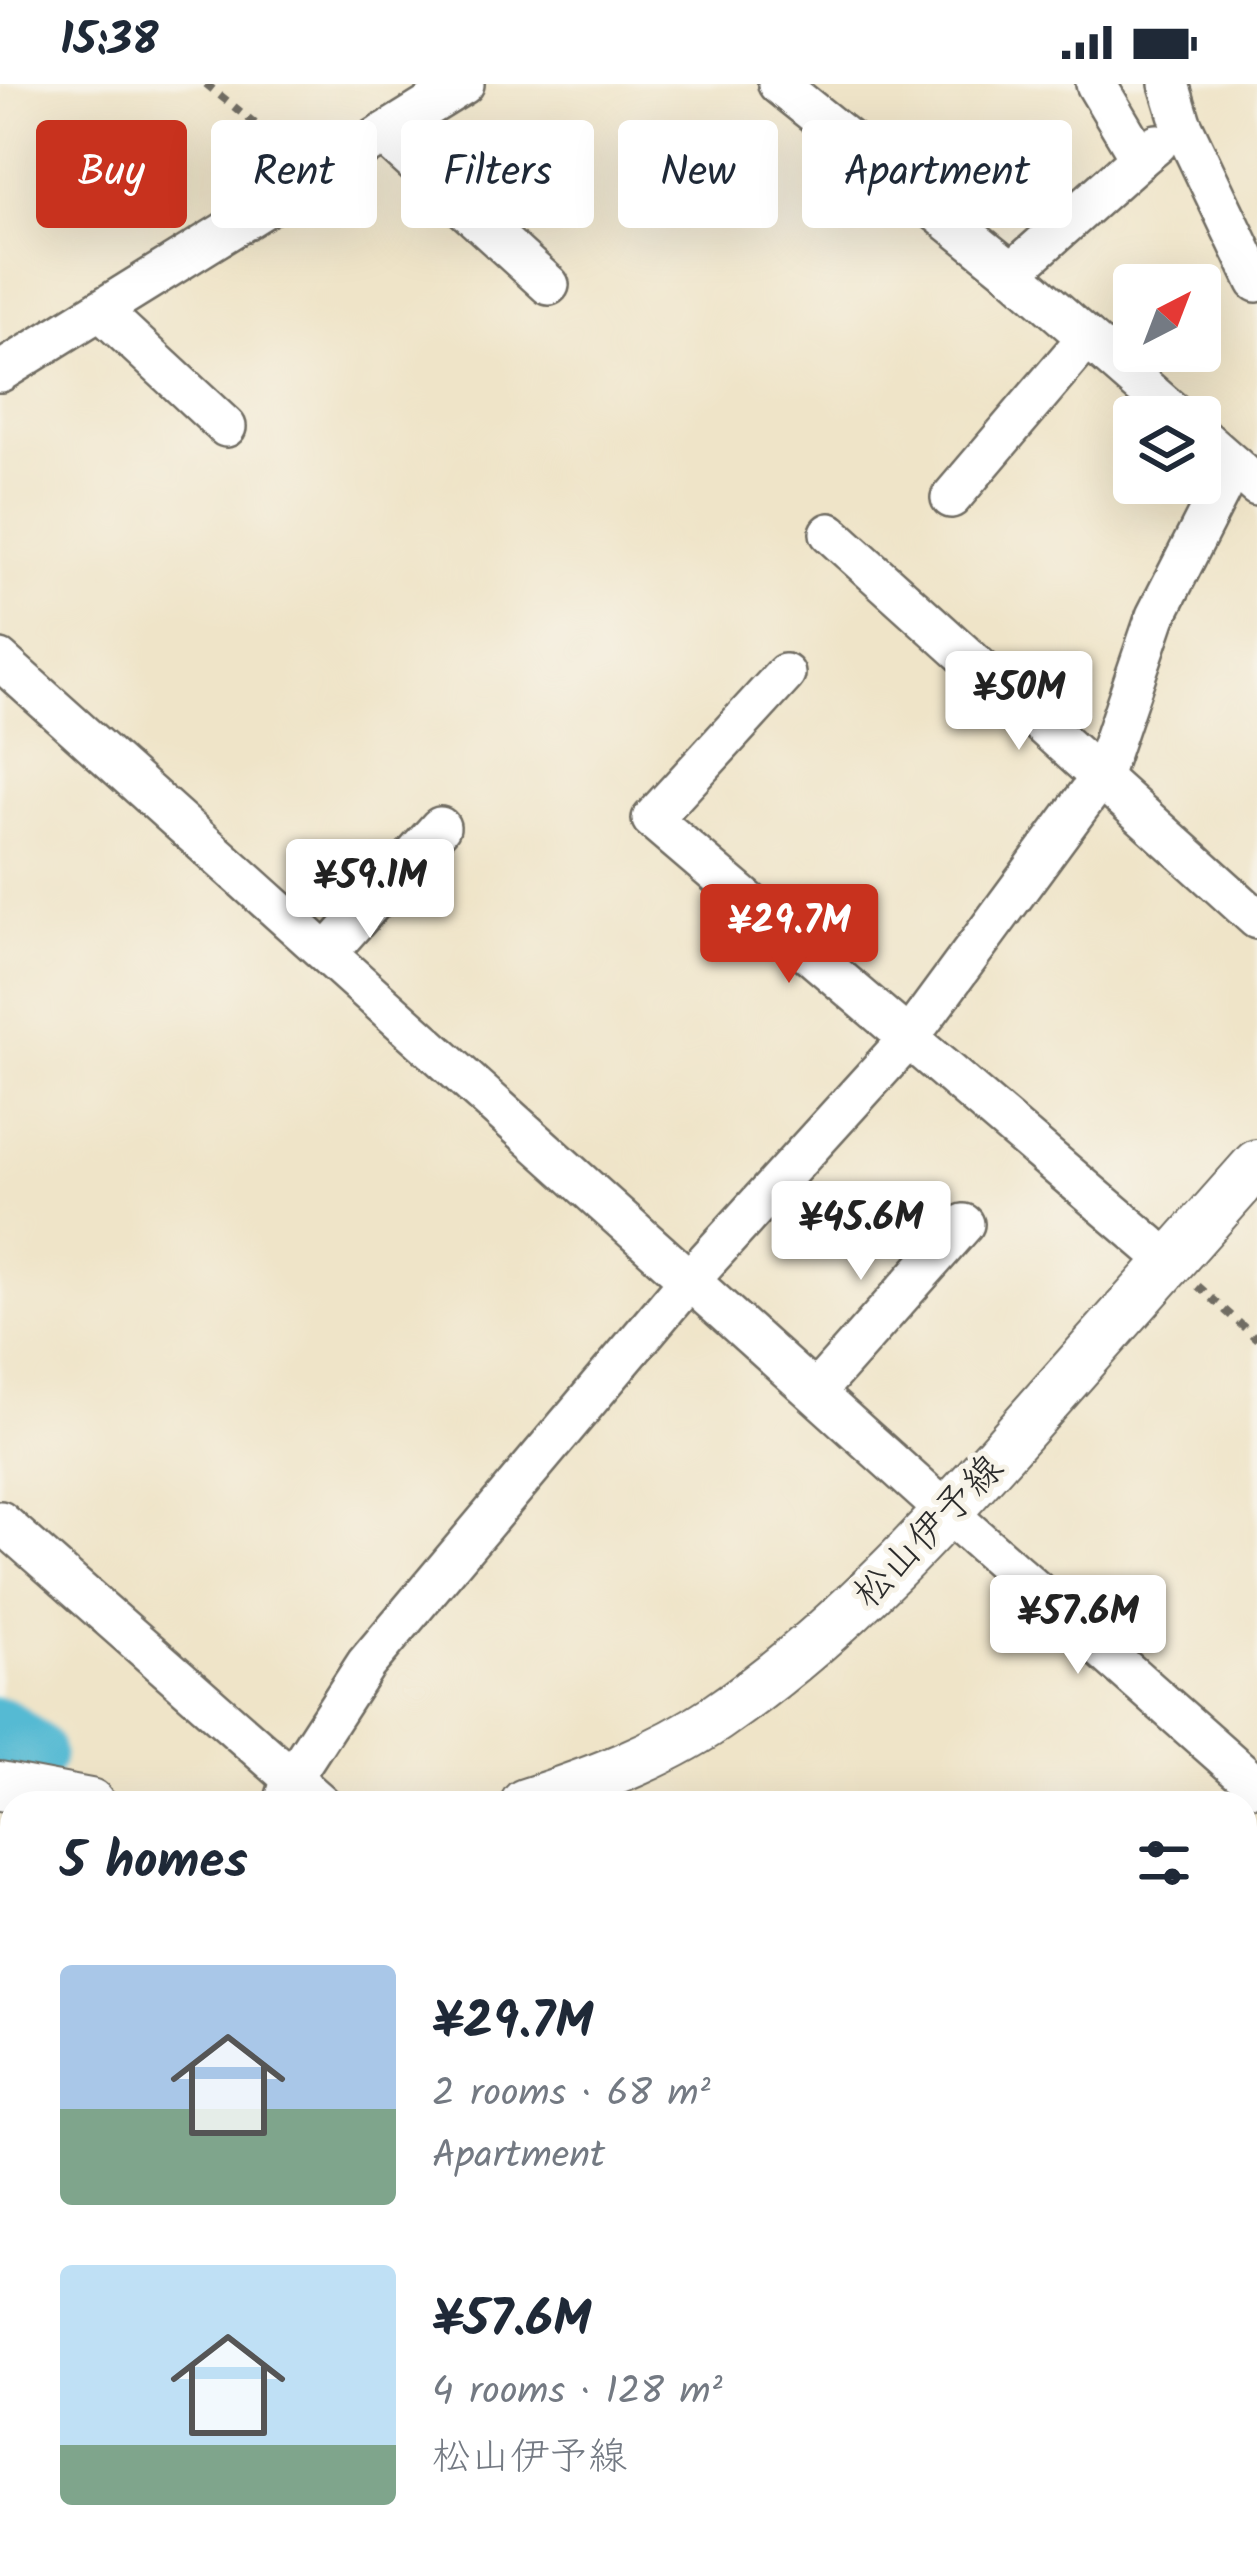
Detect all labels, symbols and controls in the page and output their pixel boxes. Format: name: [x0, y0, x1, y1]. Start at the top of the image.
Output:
text: 15:38: [60, 6, 159, 78]
chip: Buy: [36, 120, 187, 228]
chip: Rent: [211, 120, 377, 228]
chip: Filters: [401, 120, 594, 228]
chip: New: [618, 120, 778, 228]
chip: Apartment: [802, 120, 1072, 228]
north arrow: [1113, 264, 1221, 372]
map controls: [1113, 264, 1221, 504]
button: layers: [1113, 396, 1221, 504]
pin: ¥50M: [948, 651, 1090, 753]
text: ¥50M: [972, 659, 1066, 721]
pin: ¥59.1M: [272, 839, 468, 941]
text: ¥59.1M: [313, 847, 427, 909]
pin: ¥29.7M: [691, 884, 887, 986]
text: ¥29.7M: [727, 892, 851, 954]
pin: ¥45.6M: [763, 1181, 959, 1283]
text: ¥45.6M: [799, 1189, 923, 1251]
street label: 松山伊予線: [840, 1441, 1020, 1624]
pin: ¥57.6M: [980, 1575, 1176, 1677]
text: ¥57.6M: [1017, 1583, 1139, 1645]
text: 5 homes: [60, 1823, 248, 1904]
icon: filters: [1131, 1830, 1197, 1896]
text: ¥29.7M: [432, 1983, 594, 2064]
icon: home: [156, 2013, 300, 2157]
text: 2 rooms · 68 m²: [432, 2064, 711, 2126]
text: Apartment: [432, 2126, 605, 2188]
text: ¥57.6M: [432, 2281, 592, 2362]
icon: home: [156, 2313, 300, 2457]
text: 4 rooms · 128 m²: [432, 2362, 723, 2424]
text: 松山伊予線: [432, 2428, 627, 2490]

